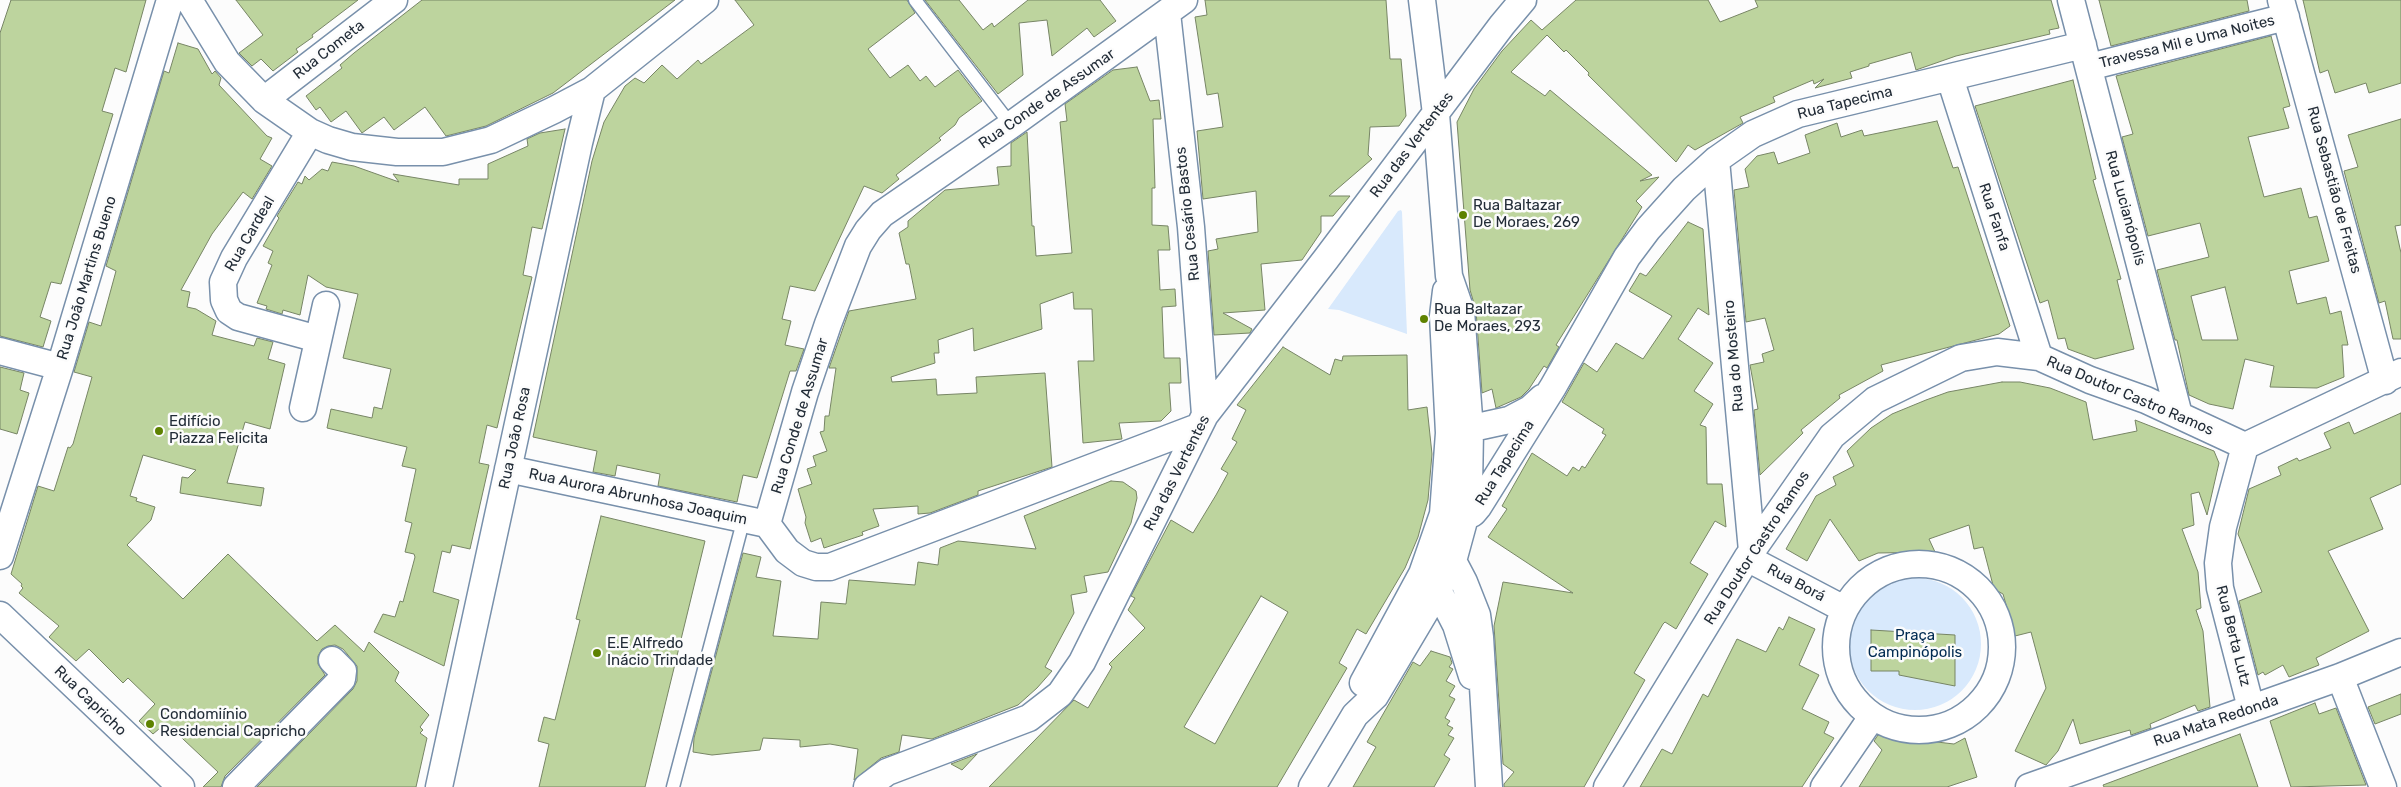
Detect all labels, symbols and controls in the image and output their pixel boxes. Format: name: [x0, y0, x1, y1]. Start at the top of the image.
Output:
street label: Travessa Mil e Uma Noites: [2097, 11, 2277, 73]
street label: Rua Cometa: [290, 17, 368, 83]
street label: Rua Conde de Assumar: [975, 45, 1119, 153]
street label: Rua Tapecima: [1796, 83, 1894, 123]
street label: Rua das Vertentes: [1366, 89, 1458, 201]
street label: Rua Sebastião de Freitas: [2303, 104, 2365, 276]
street label: Rua Cesário Bastos: [1172, 146, 1204, 282]
street label: Rua Lucianópolis: [2101, 148, 2149, 268]
street label: Rua Fanfa: [1975, 181, 2013, 253]
street label: Rua Cardeal: [221, 193, 279, 275]
street label: Rua João Martins Bueno: [53, 194, 121, 362]
place label: Rua Baltazar De Moraes, 269: [1473, 197, 1580, 232]
marker: Rua Baltazar De Moraes, 269: [1457, 209, 1469, 221]
street label: Rua do Mosteiro: [1720, 299, 1748, 413]
place label: Rua Baltazar De Moraes, 293: [1434, 301, 1541, 336]
marker: Rua Baltazar De Moraes, 293: [1418, 313, 1430, 325]
street label: Rua Conde de Assumar: [768, 336, 832, 496]
street label: Rua Doutor Castro Ramos: [2044, 353, 2216, 439]
street label: Rua João Rosa: [495, 385, 535, 491]
street label: Rua das Vertentes: [1140, 412, 1214, 534]
place label: Edifício Piazza Felicita: [169, 413, 268, 448]
street label: Rua Tapecima: [1472, 417, 1538, 509]
marker: Edifício Piazza Felicita: [153, 425, 165, 437]
street label: Rua Aurora Abrunhosa Joaquim: [527, 465, 749, 529]
street label: Rua Doutor Castro Ramos: [1700, 468, 1814, 628]
street label: Rua Borá: [1764, 560, 1828, 606]
street label: Rua Berta Lutz: [2212, 584, 2254, 688]
park label: Praça Campinópolis: [1868, 627, 1962, 662]
place label: E.E Alfredo Inácio Trindade: [607, 635, 713, 670]
marker: E.E Alfredo Inácio Trindade: [591, 647, 603, 659]
street label: Rua Capricho: [50, 662, 130, 740]
street label: Rua Mata Redonda: [2151, 691, 2281, 751]
place label: Condomiínio Residencial Capricho: [160, 706, 306, 741]
marker: Condomiínio Residencial Capricho: [144, 718, 156, 730]

